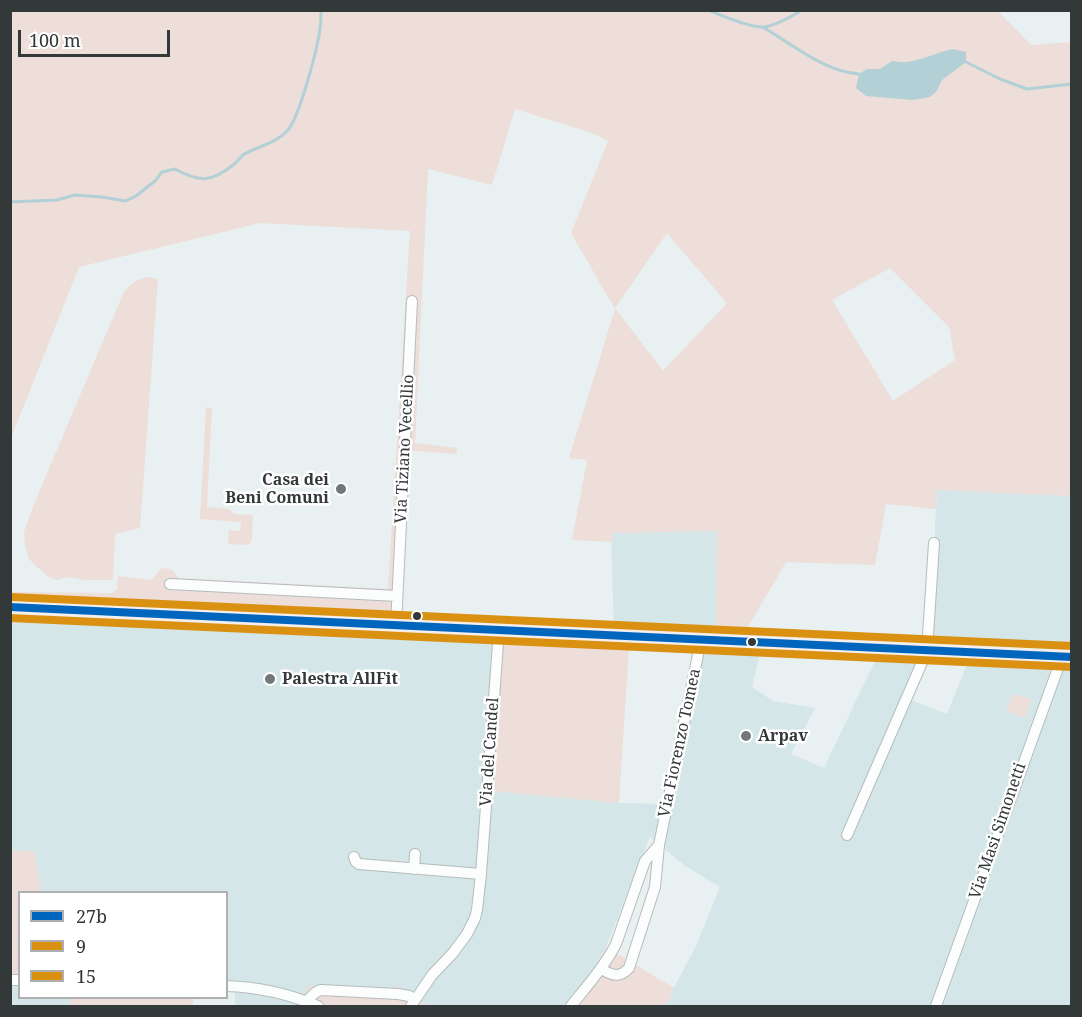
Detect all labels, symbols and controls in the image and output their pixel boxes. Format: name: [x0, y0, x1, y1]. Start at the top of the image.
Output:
scale bar: [21, 18, 172, 56]
text: 100 m: [29, 28, 81, 52]
street label: Via Tiziano Vecellio: [392, 374, 418, 524]
place label: Casa dei Beni Comuni: [225, 470, 329, 508]
marker: Casa dei Beni Comuni: [334, 482, 348, 496]
unlabelled marker: [411, 610, 423, 622]
unlabelled marker: [746, 636, 758, 648]
street label: Via Fiorenzo Tomea: [655, 667, 705, 819]
place label: Palestra AllFit: [282, 669, 398, 689]
marker: Palestra AllFit: [263, 672, 277, 686]
street label: Via del Candel: [477, 697, 503, 807]
place label: Arpav: [758, 726, 808, 746]
marker: Arpav: [739, 729, 753, 743]
street label: Via Masi Simonetti: [966, 760, 1030, 902]
legend: [18, 891, 228, 999]
text: 27b: [76, 904, 107, 928]
text: 9: [76, 934, 86, 958]
text: 15: [76, 964, 96, 988]

